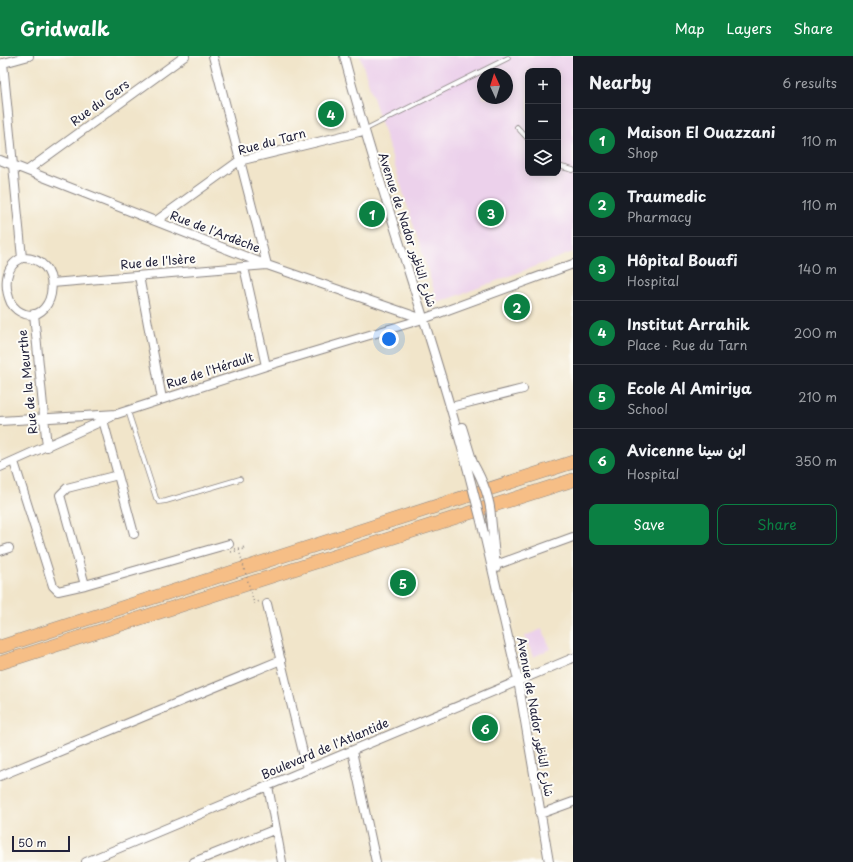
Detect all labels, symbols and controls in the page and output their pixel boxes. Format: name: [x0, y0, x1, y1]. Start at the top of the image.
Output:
text: Gridwalk: [20, 14, 110, 42]
text: Map: [675, 18, 705, 39]
text: Layers: [727, 18, 772, 39]
text: Share: [794, 18, 833, 39]
north arrow: [477, 68, 513, 104]
map controls: [525, 68, 561, 176]
button: +: [525, 68, 561, 104]
text: Nearby: [589, 69, 651, 95]
text: 6 results: [782, 73, 837, 92]
street label: Rue du Gers: [66, 74, 133, 130]
pin: 4: [318, 99, 344, 129]
button: −: [525, 104, 561, 140]
text: Maison El Ouazzani: [627, 120, 775, 143]
street label: Rue du Tarn: [236, 123, 308, 159]
text: 1: [599, 131, 605, 150]
text: 110 m: [802, 131, 837, 150]
button: layers: [525, 140, 561, 176]
text: Shop: [627, 143, 658, 162]
street label: Avenue de Nador شارع الناظور: [373, 150, 442, 310]
text: Traumedic: [627, 184, 706, 207]
text: 2: [597, 195, 607, 214]
text: 110 m: [802, 195, 837, 214]
pin: 3: [478, 198, 504, 228]
pin: 1: [359, 199, 385, 229]
street label: Rue de l'Ardèche: [168, 206, 263, 257]
text: Pharmacy: [627, 207, 692, 226]
text: Hôpital Bouafi: [627, 248, 737, 271]
street label: Rue de l'Isère: [120, 249, 197, 273]
text: 3: [598, 259, 606, 278]
text: 140 m: [798, 259, 837, 278]
text: Hospital: [627, 271, 679, 290]
pin: 2: [504, 292, 530, 322]
text: Institut Arrahik: [627, 312, 750, 335]
text: 4: [598, 323, 606, 342]
text: 200 m: [794, 323, 837, 342]
street label: Rue de la Meurthe: [13, 329, 41, 435]
your location: [379, 329, 399, 349]
text: Place · Rue du Tarn: [627, 335, 748, 354]
street label: Rue de l'Hérault: [164, 347, 256, 393]
text: Ecole Al Amiriya: [627, 376, 752, 399]
text: 5: [598, 387, 606, 406]
text: 210 m: [798, 387, 837, 406]
text: School: [627, 399, 668, 418]
text: Avicenne ابن سينا: [627, 438, 746, 461]
text: 6: [597, 451, 607, 470]
text: 350 m: [795, 451, 837, 470]
text: Hospital: [627, 464, 679, 483]
button: Save: [589, 504, 709, 545]
button: Share: [717, 504, 837, 545]
pin: 5: [390, 568, 416, 598]
street label: Avenue de Nador شارع الناظور: [512, 636, 559, 798]
street label: Boulevard de l'Atlantide: [258, 713, 391, 783]
pin: 6: [472, 713, 498, 743]
scale bar: [12, 834, 70, 853]
text: 50 m: [18, 834, 47, 851]

